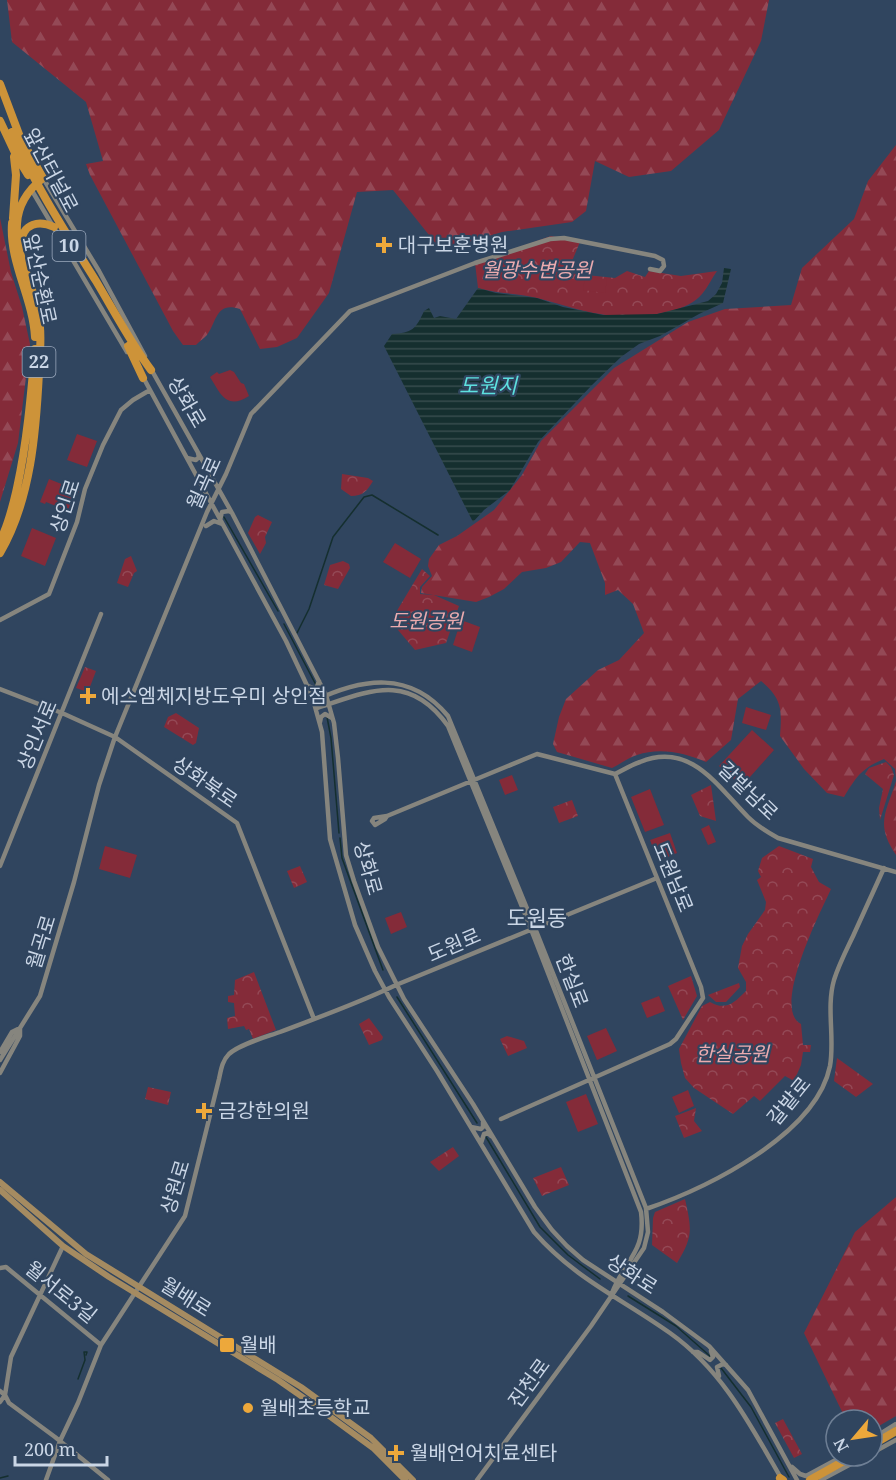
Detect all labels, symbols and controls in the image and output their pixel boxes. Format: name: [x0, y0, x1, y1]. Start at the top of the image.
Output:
street label: 앞산터널로: [18, 123, 85, 217]
street label: 앞산순환로: [18, 231, 63, 327]
road number: 10: [52, 231, 86, 261]
place label: 대구보훈병원: [398, 231, 508, 258]
marker: 대구보훈병원: [375, 236, 393, 254]
park label: 월광수변공원: [482, 256, 594, 283]
road number: 22: [22, 347, 56, 377]
street label: 상화로: [162, 371, 213, 432]
water label: 도원지: [459, 371, 519, 399]
street label: 월곡로: [180, 452, 227, 514]
street label: 상인로: [43, 475, 86, 536]
park label: 도원공원: [389, 607, 464, 634]
place label: 에스엠체지방도우미 상인점: [101, 682, 327, 709]
marker: 에스엠체지방도우미 상인점: [79, 687, 97, 705]
street label: 상인서로: [10, 696, 63, 774]
street label: 상화북로: [167, 749, 243, 814]
street label: 갈밭남로: [712, 755, 784, 826]
street label: 상화로: [348, 838, 389, 898]
street label: 도원남로: [647, 838, 700, 916]
district label: 도원동: [507, 902, 567, 932]
street label: 월곡로: [20, 912, 62, 972]
street label: 도원로: [423, 921, 484, 968]
street label: 한실로: [550, 950, 595, 1011]
park label: 한실공원: [695, 1040, 770, 1067]
street label: 갈밭로: [761, 1071, 816, 1131]
place label: 금강한의원: [218, 1097, 310, 1124]
marker: 금강한의원: [195, 1102, 213, 1120]
street label: 상원로: [154, 1157, 196, 1217]
street label: 상화로: [602, 1247, 663, 1300]
street label: 월서로3길: [20, 1254, 103, 1329]
street label: 월배로: [156, 1271, 217, 1323]
place label: 월배: [240, 1331, 277, 1358]
marker: 월배: [218, 1336, 236, 1354]
street label: 진천로: [501, 1352, 556, 1413]
place label: 월배초등학교: [260, 1394, 370, 1421]
marker: 월배초등학교: [241, 1401, 255, 1415]
north arrow: [824, 1408, 884, 1468]
scale bar: [15, 1429, 106, 1467]
text: N: [828, 1434, 854, 1456]
text: 200 m: [24, 1437, 76, 1461]
place label: 월배언어치료센타: [410, 1439, 557, 1466]
marker: 월배언어치료센타: [387, 1444, 405, 1462]

